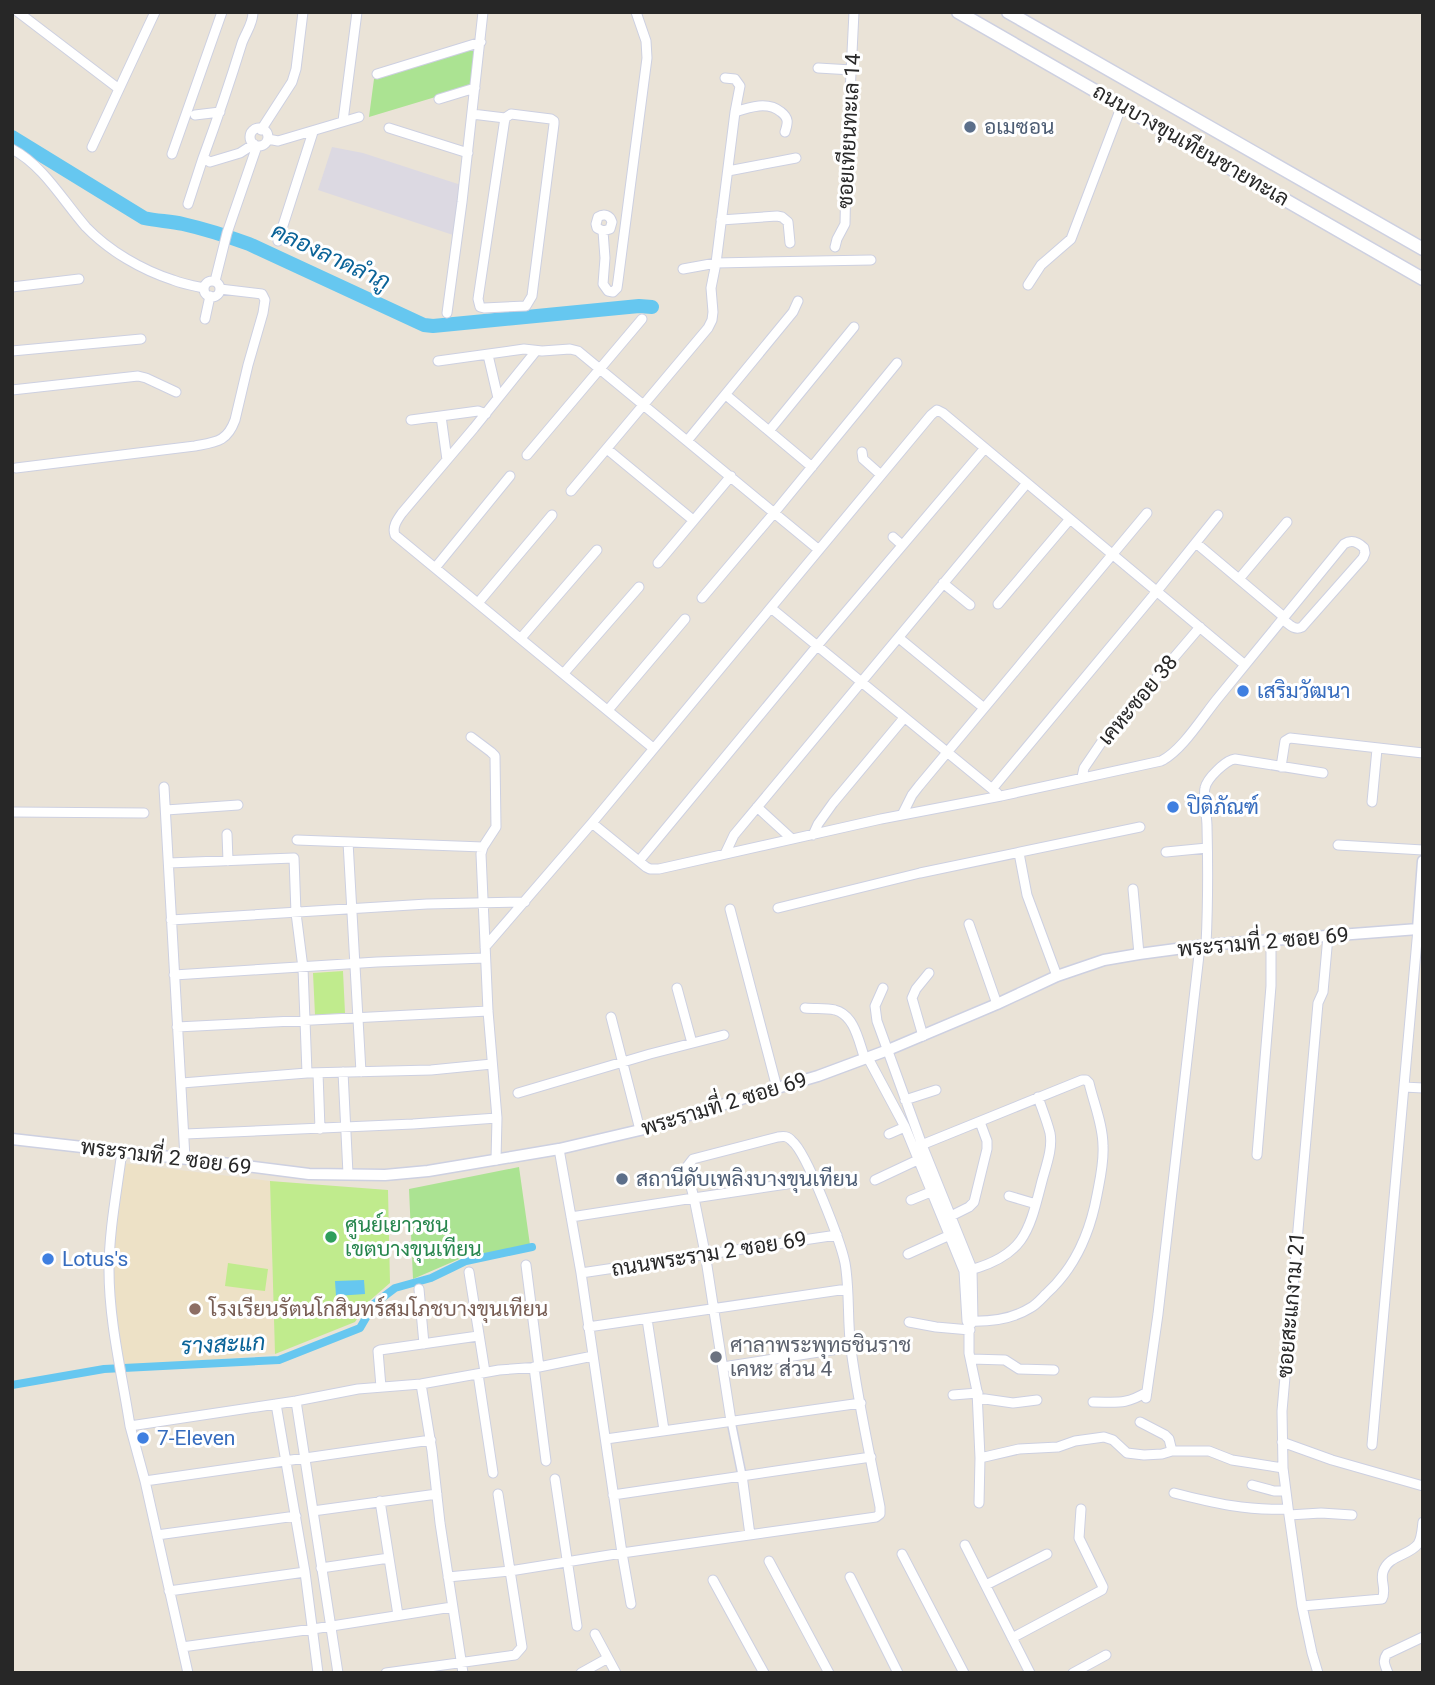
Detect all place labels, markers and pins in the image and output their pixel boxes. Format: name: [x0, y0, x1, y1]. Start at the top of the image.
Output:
place label: อเมซอน: [984, 115, 1054, 139]
marker: อเมซอน: [962, 119, 978, 135]
place label: เสริมวัฒนา: [1257, 679, 1351, 703]
marker: เสริมวัฒนา: [1235, 683, 1251, 699]
place label: ปิติภัณฑ์: [1187, 793, 1259, 819]
marker: ปิติภัณฑ์: [1165, 799, 1181, 815]
place label: สถานีดับเพลิงบางขุนเทียน: [636, 1166, 858, 1193]
marker: สถานีดับเพลิงบางขุนเทียน: [614, 1171, 630, 1187]
place label: ศูนย์เยาวชน เขตบางขุนเทียน: [345, 1211, 482, 1263]
marker: ศูนย์เยาวชน เขตบางขุนเทียน: [323, 1229, 339, 1245]
place label: Lotus's: [62, 1247, 128, 1271]
marker: Lotus's: [40, 1251, 56, 1267]
place label: โรงเรียนรัตนโกสินทร์สมโภชบางขุนเทียน: [208, 1295, 548, 1323]
marker: โรงเรียนรัตนโกสินทร์สมโภชบางขุนเทียน: [187, 1301, 203, 1317]
place label: ศาลาพระพุทธชินราช เคหะ ส่วน 4: [730, 1333, 911, 1381]
marker: ศาลาพระพุทธชินราช เคหะ ส่วน 4: [708, 1349, 724, 1365]
place label: 7-Eleven: [157, 1426, 235, 1450]
marker: 7-Eleven: [135, 1430, 151, 1446]

